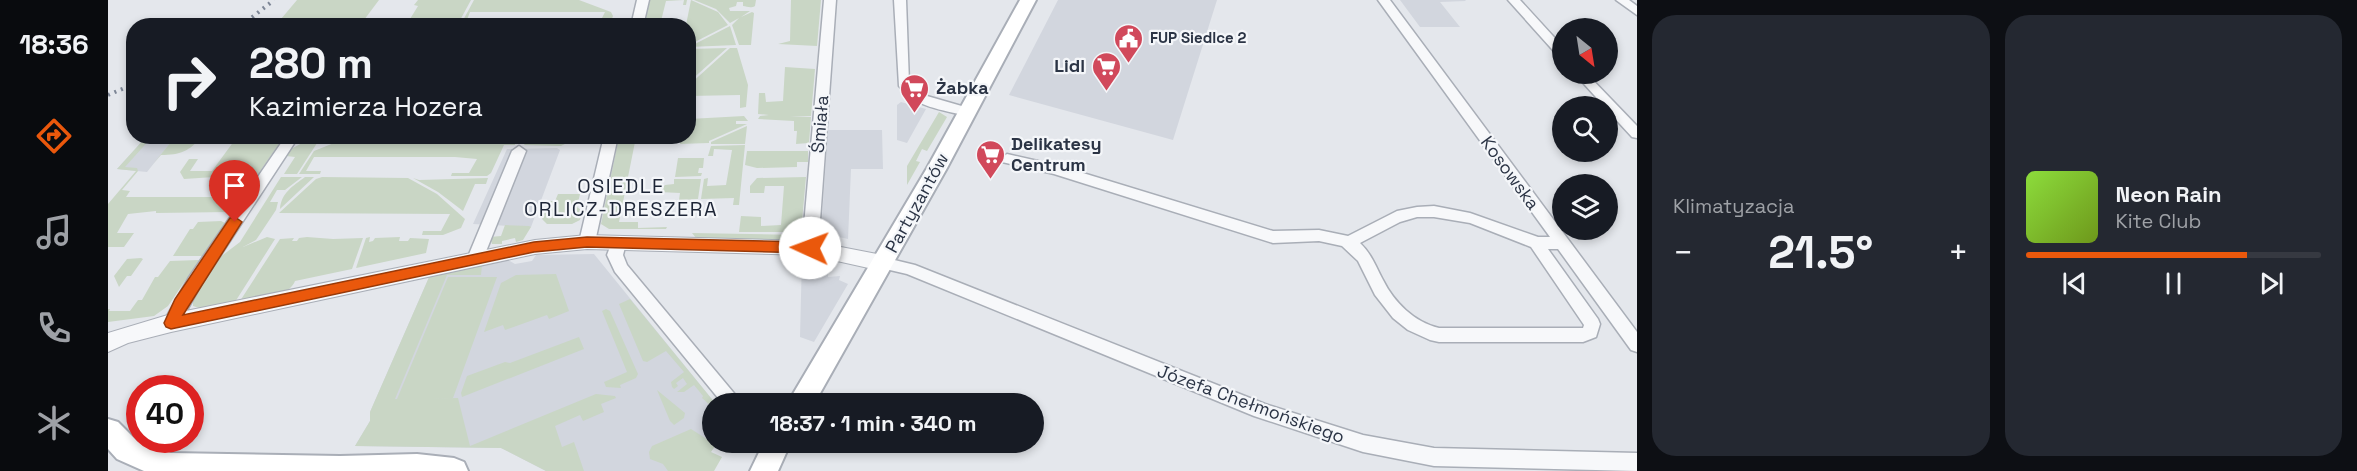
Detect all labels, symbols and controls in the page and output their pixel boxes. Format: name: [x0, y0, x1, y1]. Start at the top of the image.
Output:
north arrow: [1552, 18, 1618, 84]
map controls: [1552, 18, 1618, 240]
public building icon: FUP Siedlce 2: [1113, 22, 1145, 64]
text: 18:36: [19, 27, 89, 62]
place label: FUP Siedlce 2: [1150, 28, 1247, 47]
text: 280 m: [249, 37, 373, 90]
icon: right: [150, 42, 228, 120]
supermarket icon: Lidl: [1090, 50, 1122, 92]
place label: Lidl: [1054, 54, 1085, 77]
supermarket icon: Żabka: [899, 72, 931, 114]
place label: Żabka: [936, 76, 989, 99]
text: Kazimierza Hozera: [249, 89, 483, 124]
street label: Śmiała: [806, 94, 833, 154]
button: search: [1552, 96, 1618, 162]
icon: directions: [33, 115, 75, 157]
street label: Kosowska: [1476, 131, 1545, 214]
place label: Delikatesy Centrum: [1011, 132, 1101, 176]
supermarket icon: Delikatesy Centrum: [974, 138, 1006, 180]
street label: Partyzantów: [880, 149, 953, 257]
pin: [209, 160, 260, 222]
icon: arrive: [218, 169, 251, 202]
district label: OSIEDLE ORLICZ-DRESZERA: [524, 173, 718, 222]
button: layers: [1552, 174, 1618, 240]
text: Neon Rain: [2116, 180, 2222, 208]
text: Klimatyzacja: [1673, 193, 1795, 219]
text: Kite Club: [2116, 208, 2201, 234]
icon: music: [33, 211, 75, 253]
position arrow: [778, 216, 842, 280]
text: 21.5°: [1768, 224, 1873, 281]
text: −: [1673, 232, 1693, 274]
text: +: [1948, 232, 1969, 274]
icon: previous: [2058, 267, 2091, 300]
icon: pause: [2157, 267, 2190, 300]
icon: next: [2255, 267, 2288, 300]
icon: phone: [33, 307, 75, 349]
street label: Józefa Chełmońskiego: [1154, 359, 1348, 448]
speed limit sign: 40: [126, 375, 204, 453]
icon: climate: [33, 402, 75, 444]
text: 18:37 · 1 min · 340 m: [770, 409, 976, 437]

